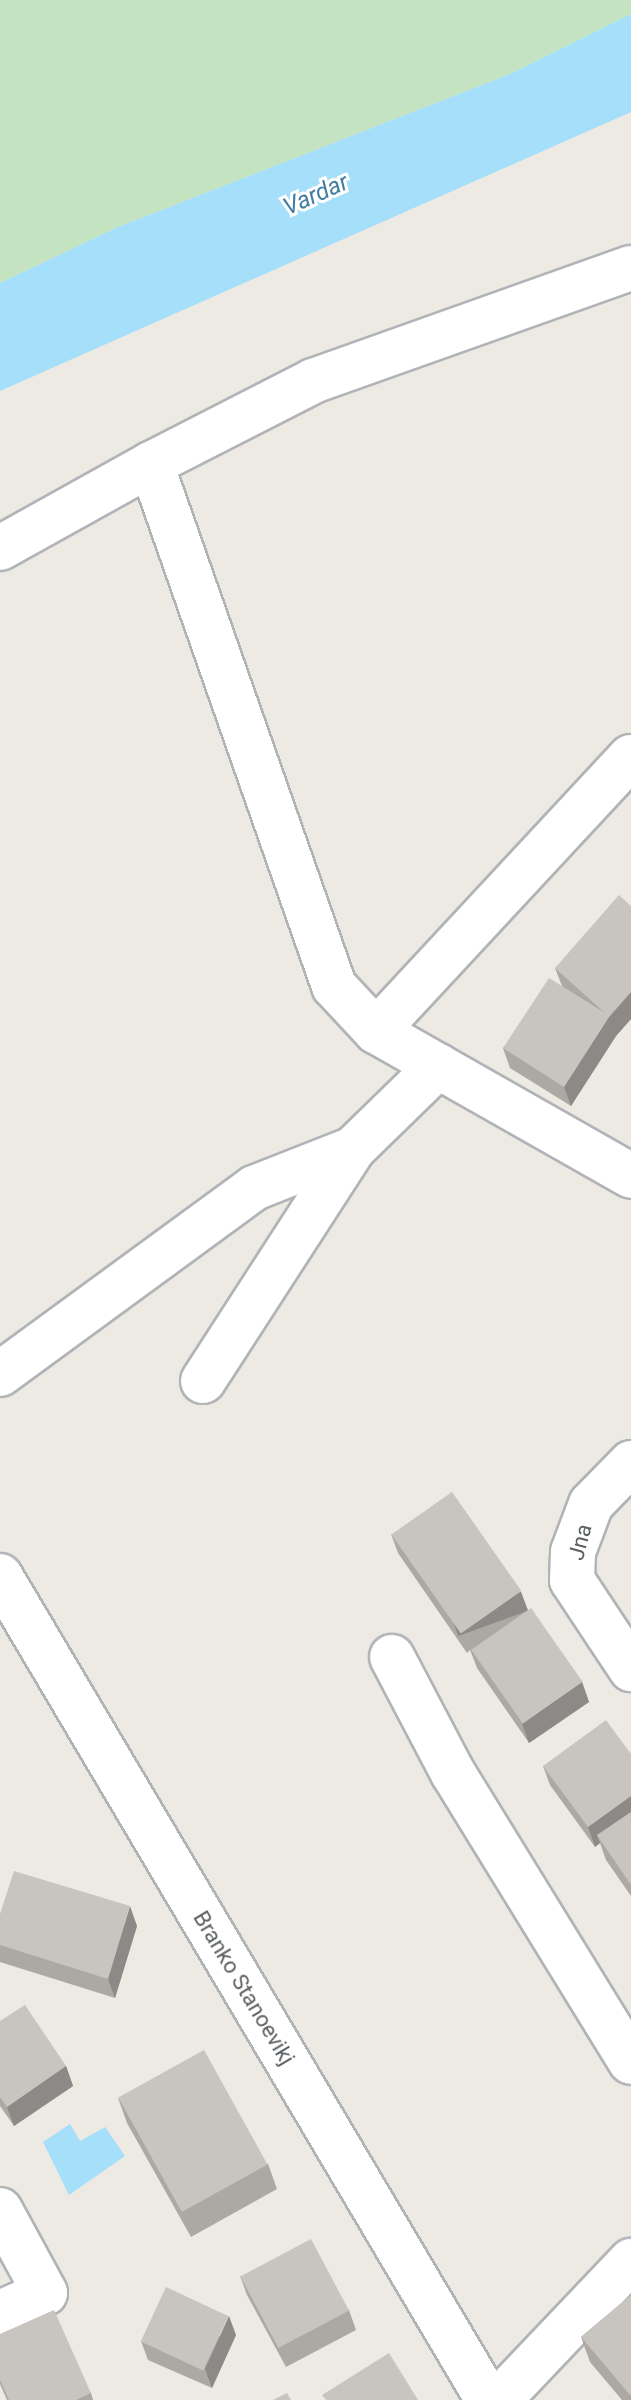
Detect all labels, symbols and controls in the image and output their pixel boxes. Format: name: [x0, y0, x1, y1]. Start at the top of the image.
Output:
water label: Vardar: [279, 168, 353, 222]
street label: Jna: [563, 1521, 597, 1563]
street label: Branko Stanoevikj: [188, 1906, 300, 2070]

